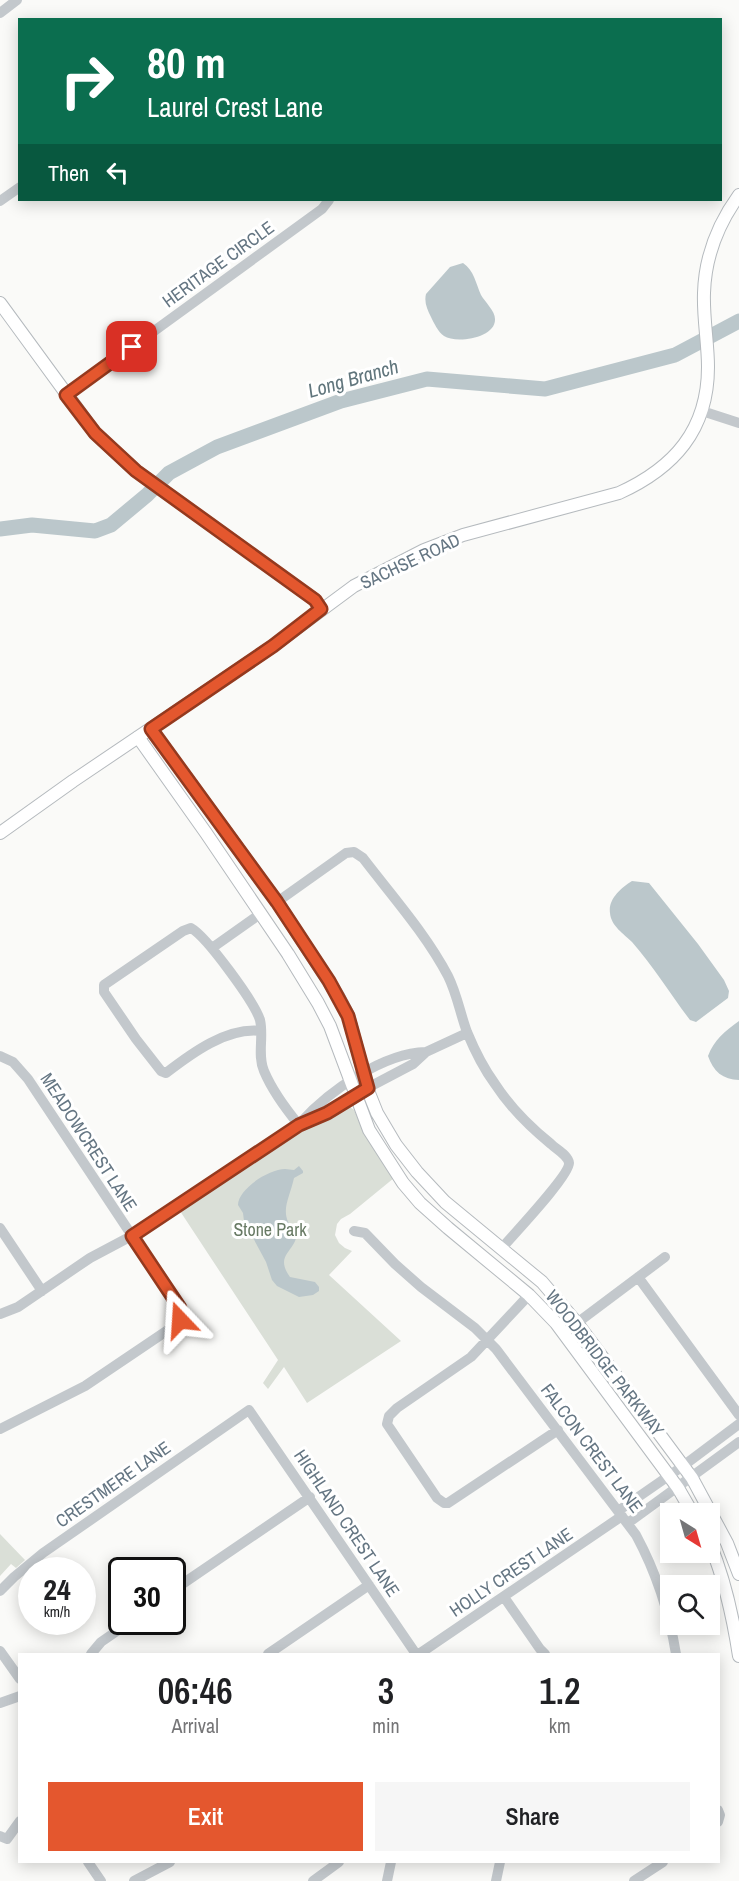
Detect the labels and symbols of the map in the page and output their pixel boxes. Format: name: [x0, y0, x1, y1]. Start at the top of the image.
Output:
street label: HERITAGE CIRCLE: [157, 215, 279, 313]
pin: [106, 321, 157, 372]
water label: Long Branch: [305, 352, 401, 404]
street label: SACHSE ROAD: [356, 527, 464, 595]
street label: MEADOWCREST LANE: [35, 1068, 143, 1216]
park label: Stone Park: [233, 1217, 307, 1242]
street label: WOODBRIDGE PARKWAY: [540, 1285, 670, 1441]
position arrow: [148, 1288, 212, 1352]
street label: FALCON CREST LANE: [535, 1378, 649, 1518]
street label: CRESTMERE LANE: [50, 1435, 176, 1533]
street label: HIGHLAND CREST LANE: [288, 1444, 406, 1602]
north arrow: [660, 1503, 720, 1563]
street label: HOLLY CREST LANE: [444, 1521, 578, 1623]
speed limit sign: 30: [108, 1557, 186, 1635]

